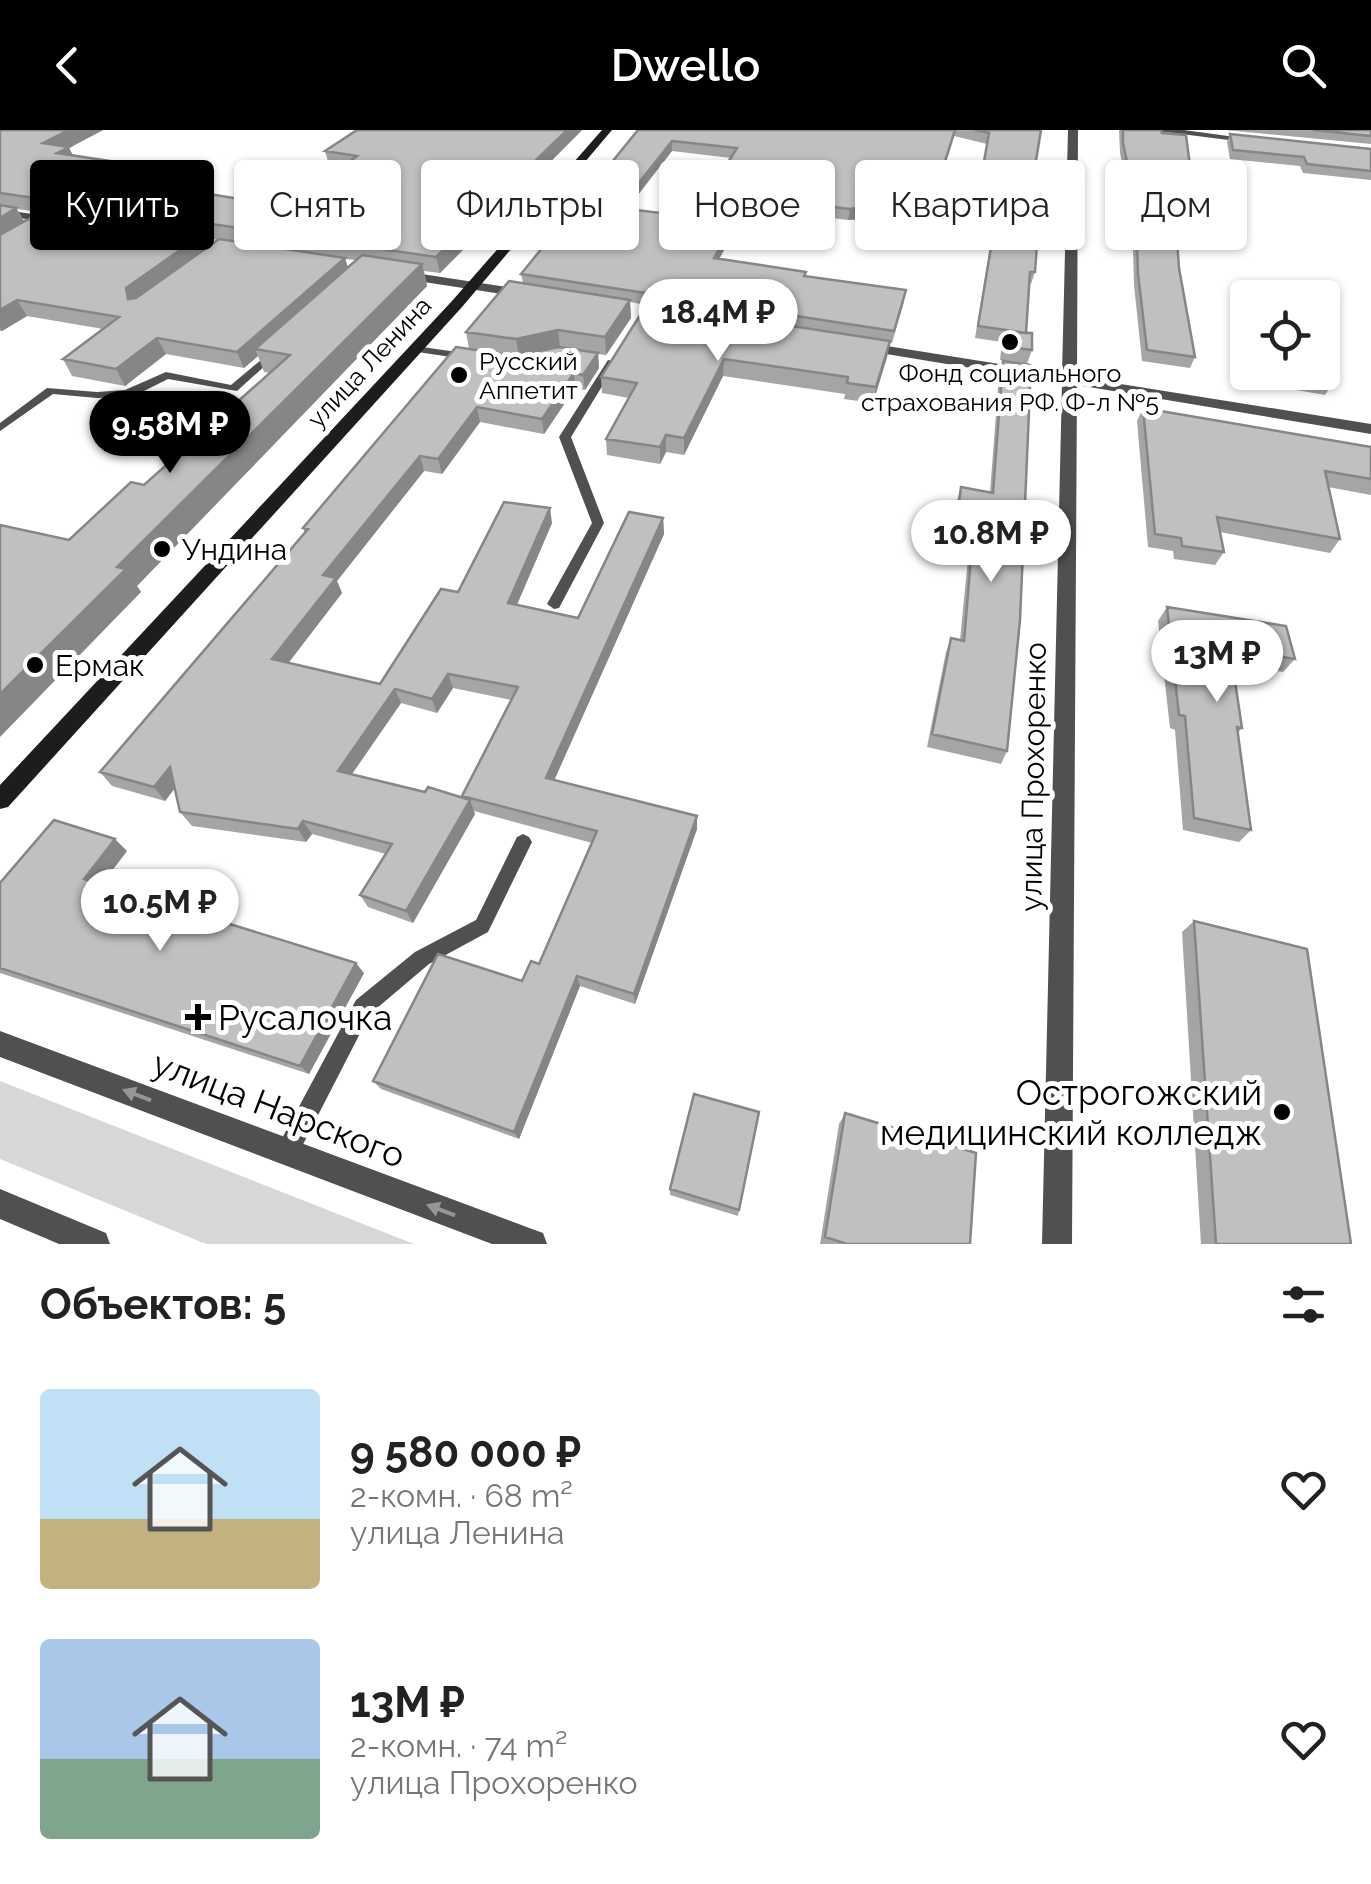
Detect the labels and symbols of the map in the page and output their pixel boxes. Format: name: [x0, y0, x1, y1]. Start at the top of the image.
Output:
pin: 18.4M ₽: [626, 279, 810, 364]
street label: улица Ленина: [301, 290, 437, 434]
marker: Фонд социального страхования РФ. Ф-л №5: [999, 331, 1021, 353]
place label: Русский Аппетит: [479, 346, 578, 405]
place label: Фонд социального страхования РФ. Ф-л №5: [861, 358, 1159, 417]
marker: Русский Аппетит: [448, 364, 470, 386]
pin: 9.58M ₽: [78, 391, 262, 476]
pin: 10.8M ₽: [899, 500, 1083, 585]
place label: Ундина: [182, 532, 287, 567]
marker: Ундина: [151, 538, 173, 560]
pin: 13M ₽: [1147, 620, 1287, 705]
street label: улица Прохоренко: [1013, 642, 1053, 912]
place label: Ермак: [55, 648, 145, 683]
marker: Ермак: [24, 654, 46, 676]
pin: 10.5M ₽: [68, 869, 252, 954]
place label: Русалочка: [218, 997, 392, 1038]
marker: Русалочка: [187, 1006, 209, 1028]
street label: улица Нарского: [147, 1042, 411, 1176]
place label: Острогожский медицинский колледж: [880, 1072, 1262, 1153]
one-way arrow: [121, 1087, 151, 1103]
marker: Острогожский медицинский колледж: [1271, 1101, 1293, 1123]
one-way arrow: [425, 1202, 455, 1217]

